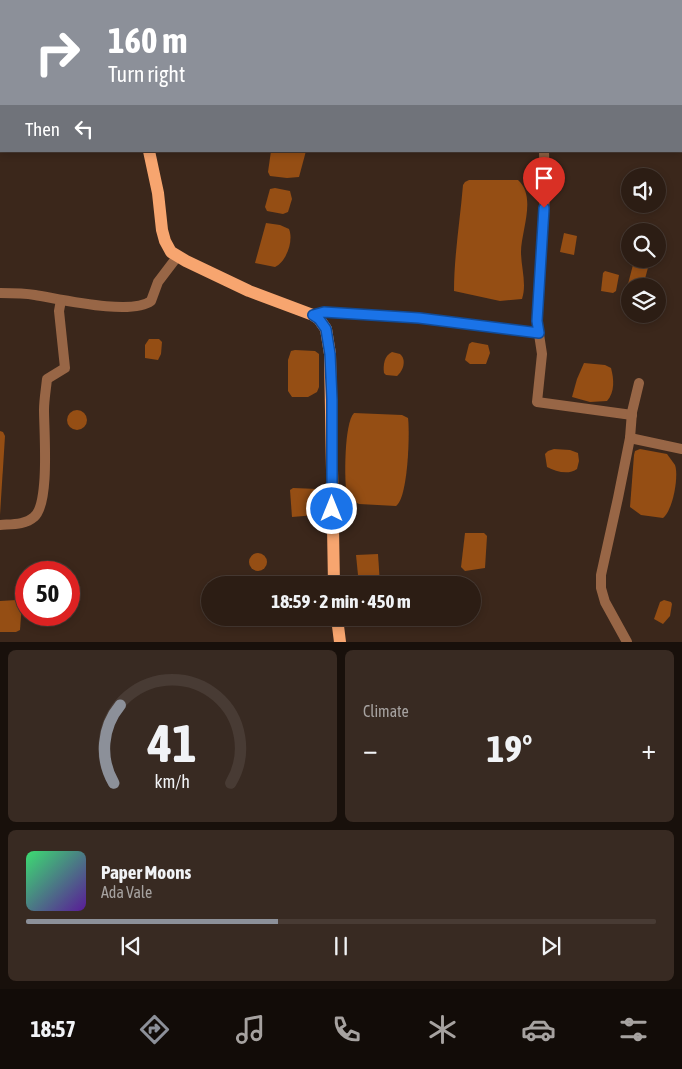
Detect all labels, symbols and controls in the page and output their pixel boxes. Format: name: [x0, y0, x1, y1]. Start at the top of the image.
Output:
icon: right: [25, 20, 90, 85]
text: 160 m: [108, 20, 187, 60]
text: Turn right: [108, 61, 185, 87]
icon: left: [70, 115, 98, 143]
text: Then: [25, 118, 60, 140]
pin: [523, 157, 565, 208]
icon: arrive: [530, 164, 558, 192]
map controls: [621, 168, 666, 323]
button: sound: [621, 168, 666, 213]
button: search: [621, 223, 666, 268]
button: layers: [621, 278, 666, 323]
position arrow: [305, 482, 357, 534]
speed limit sign: 50: [15, 561, 80, 626]
text: 18:59 · 2 min · 450 m: [271, 590, 411, 612]
text: Climate: [363, 702, 409, 720]
text: 41: [147, 713, 197, 773]
text: 19°: [486, 727, 533, 770]
text: −: [363, 733, 378, 765]
text: +: [641, 733, 656, 765]
text: km/h: [155, 771, 190, 792]
text: Paper Moons: [101, 861, 191, 883]
text: Ada Vale: [101, 883, 152, 901]
icon: previous: [117, 932, 145, 960]
icon: pause: [327, 932, 355, 960]
icon: next: [537, 932, 565, 960]
icon: directions: [137, 1012, 172, 1047]
icon: music: [233, 1012, 268, 1047]
icon: phone: [329, 1012, 364, 1047]
icon: climate: [425, 1012, 460, 1047]
icon: car: [521, 1012, 556, 1047]
icon: filters: [616, 1012, 651, 1047]
text: 18:57: [30, 1016, 76, 1042]

